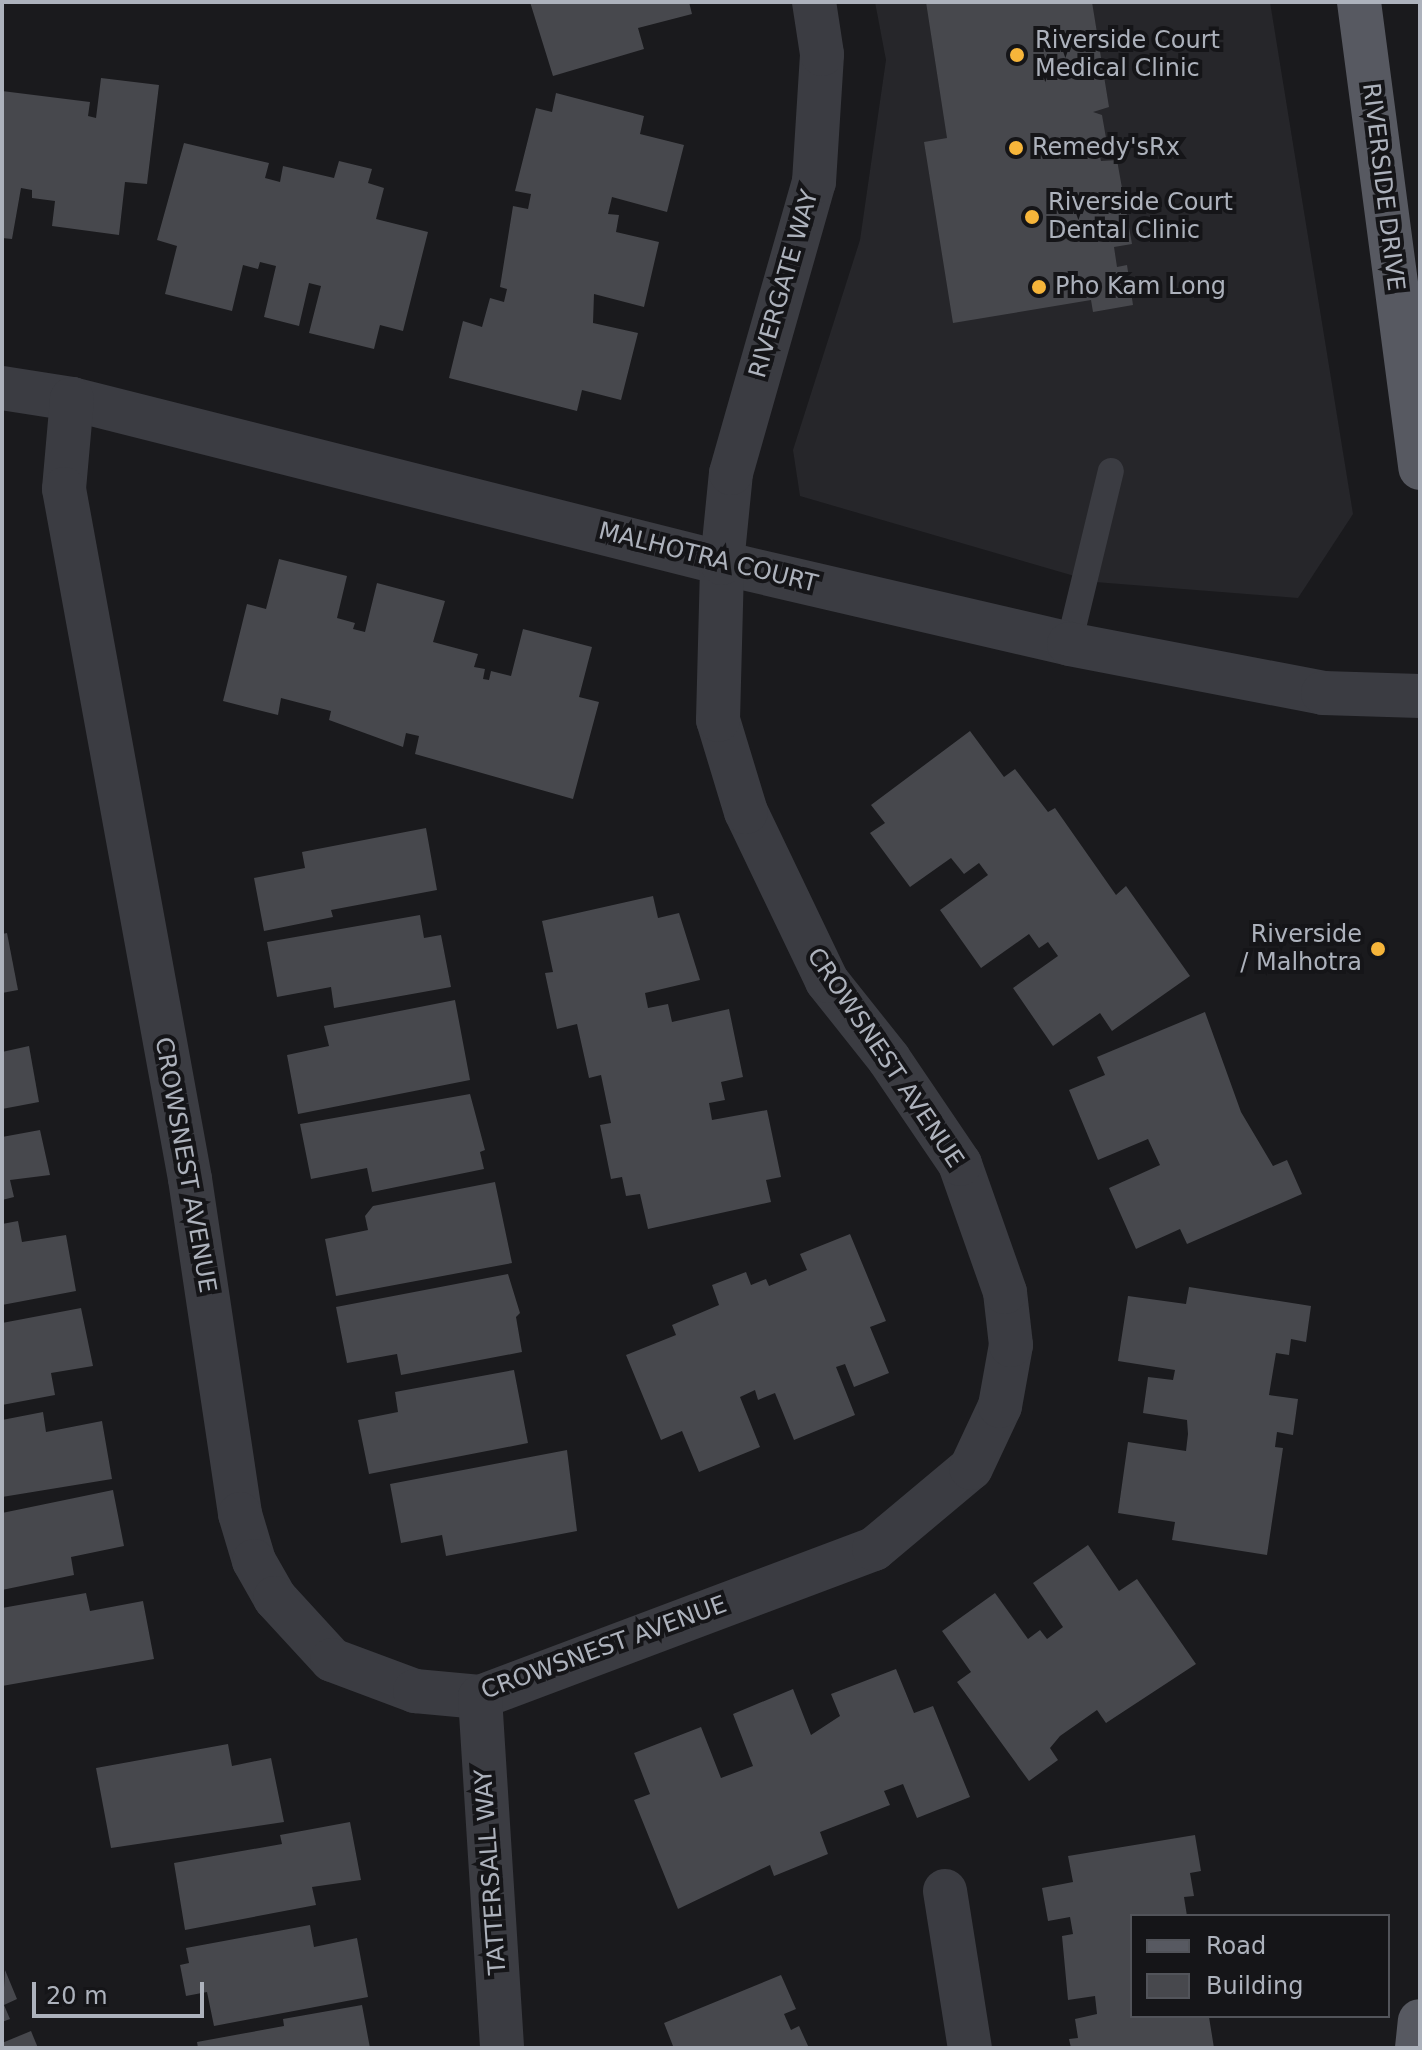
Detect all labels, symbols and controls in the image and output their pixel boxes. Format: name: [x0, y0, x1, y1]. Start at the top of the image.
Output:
place label: Riverside Court Medical Clinic: [1035, 27, 1220, 83]
marker: Riverside Court Medical Clinic: [1006, 44, 1028, 66]
street label: RIVERSIDE DRIVE: [1356, 81, 1410, 293]
place label: Remedy'sRx: [1032, 134, 1180, 162]
marker: Remedy'sRx: [1007, 139, 1025, 157]
street label: RIVERGATE WAY: [743, 187, 825, 381]
place label: Riverside Court Dental Clinic: [1048, 189, 1233, 245]
marker: Riverside Court Dental Clinic: [1023, 208, 1041, 226]
place label: Pho Kam Long: [1055, 273, 1226, 301]
marker: Pho Kam Long: [1030, 278, 1048, 296]
street label: MALHOTRA COURT: [596, 517, 820, 599]
place label: Riverside / Malhotra: [1240, 921, 1362, 977]
marker: Riverside / Malhotra: [1369, 940, 1387, 958]
street label: CROWSNEST AVENUE: [801, 943, 969, 1173]
street label: CROWSNEST AVENUE: [148, 1035, 222, 1295]
street label: CROWSNEST AVENUE: [477, 1590, 731, 1706]
street label: TATTERSALL WAY: [469, 1768, 513, 1976]
legend: [1130, 1914, 1390, 2018]
text: Road: [1206, 1932, 1266, 1960]
scale bar: [36, 1966, 208, 2016]
text: Building: [1206, 1972, 1303, 2000]
text: 20 m: [46, 1982, 108, 2010]

